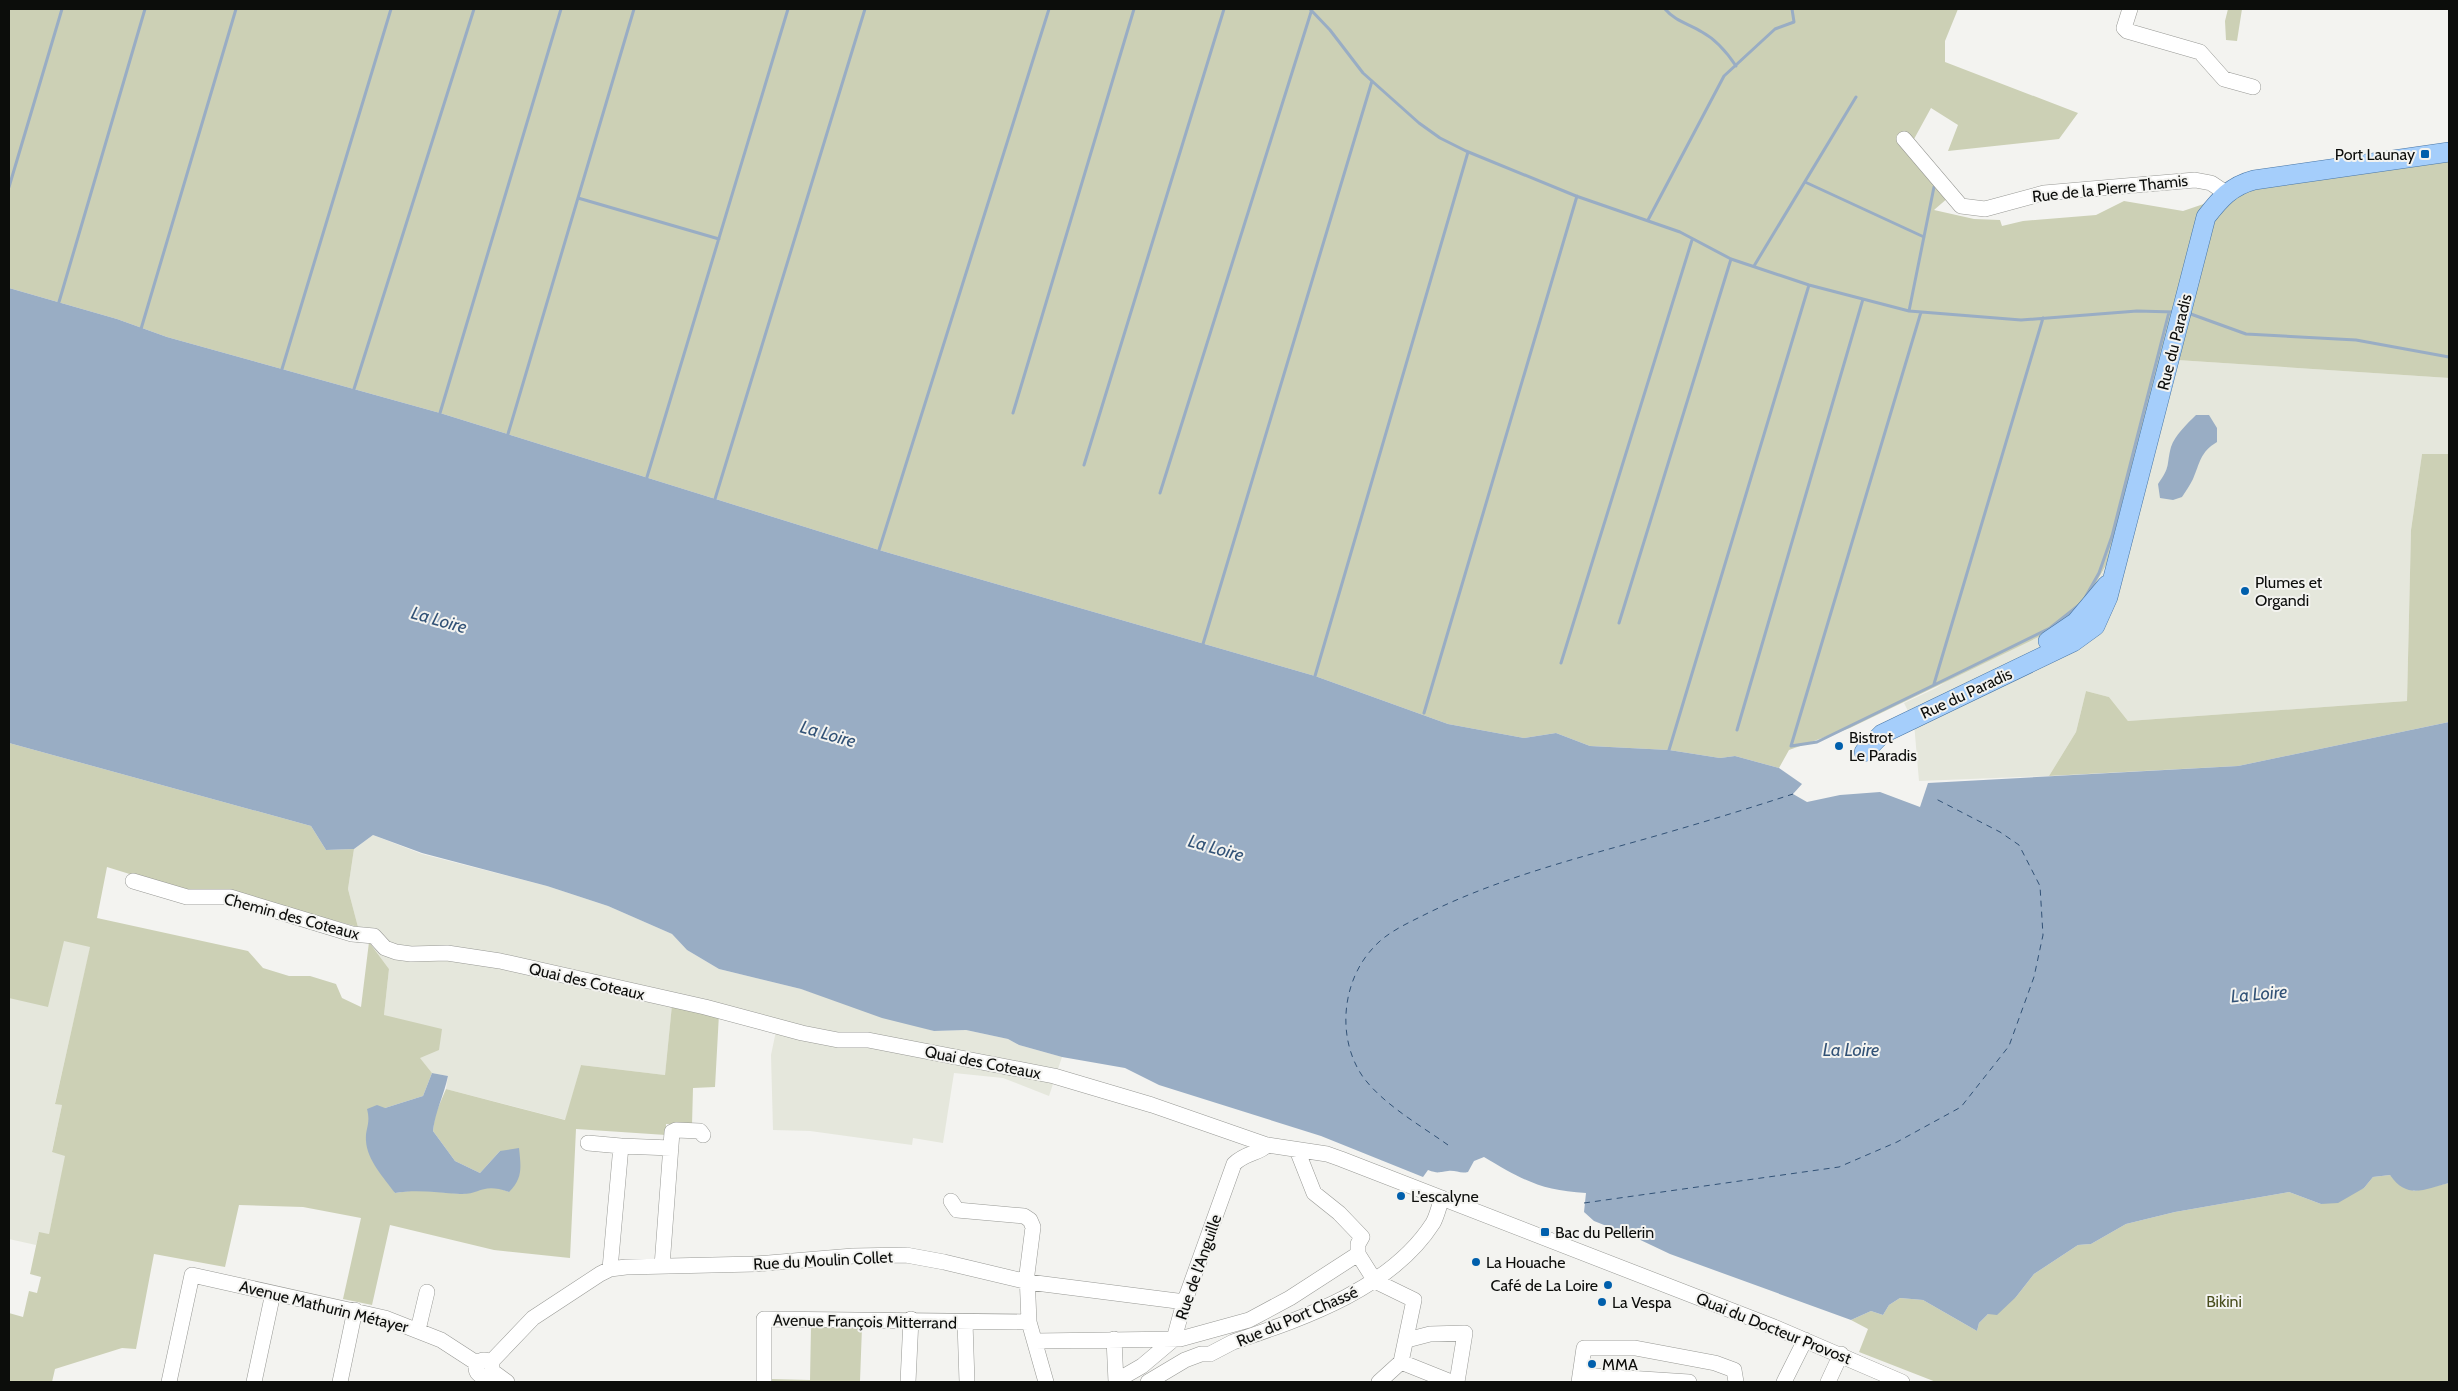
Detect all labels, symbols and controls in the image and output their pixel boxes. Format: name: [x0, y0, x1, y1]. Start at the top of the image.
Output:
place label: Port Launay: [2335, 145, 2415, 164]
marker: Port Launay: [2419, 148, 2431, 160]
street label: Rue de la Pierre Thamis: [2031, 171, 2189, 206]
street label: Rue du Paradis: [2153, 292, 2196, 392]
place label: Plumes et Organdi: [2255, 573, 2323, 610]
marker: Plumes et Organdi: [2239, 585, 2251, 597]
water label: La Loire: [409, 602, 469, 638]
street label: Rue du Paradis: [1918, 664, 2015, 723]
water label: La Loire: [798, 716, 858, 752]
place label: Bistrot Le Paradis: [1849, 728, 1917, 765]
marker: Bistrot Le Paradis: [1833, 740, 1845, 752]
water label: La Loire: [1186, 830, 1246, 866]
street label: Chemin des Coteaux: [222, 889, 362, 944]
street label: Quai des Coteaux: [527, 959, 647, 1004]
water label: La Loire: [2230, 981, 2288, 1007]
water label: La Loire: [1823, 1039, 1879, 1061]
street label: Quai des Coteaux: [923, 1042, 1043, 1083]
place label: L'escalyne: [1411, 1187, 1479, 1206]
marker: L'escalyne: [1395, 1190, 1407, 1202]
street label: Rue de l'Anguille: [1172, 1212, 1225, 1322]
place label: Bac du Pellerin: [1555, 1223, 1654, 1242]
marker: Bac du Pellerin: [1539, 1226, 1551, 1238]
street label: Rue du Moulin Collet: [753, 1247, 894, 1274]
place label: La Houache: [1486, 1253, 1565, 1272]
marker: La Houache: [1470, 1256, 1482, 1268]
street label: Avenue Mathurin Métayer: [238, 1276, 411, 1337]
place label: Café de La Loire: [1491, 1276, 1598, 1295]
marker: Café de La Loire: [1602, 1279, 1614, 1291]
street label: Rue du Port Chassé: [1234, 1282, 1361, 1351]
street label: Quai du Docteur Provost: [1694, 1289, 1855, 1368]
park label: Bikini: [2206, 1292, 2242, 1311]
place label: La Vespa: [1612, 1293, 1672, 1312]
marker: La Vespa: [1596, 1296, 1608, 1308]
street label: Avenue François Mitterrand: [773, 1310, 957, 1333]
place label: MMA: [1602, 1355, 1638, 1374]
marker: MMA: [1586, 1358, 1598, 1370]

